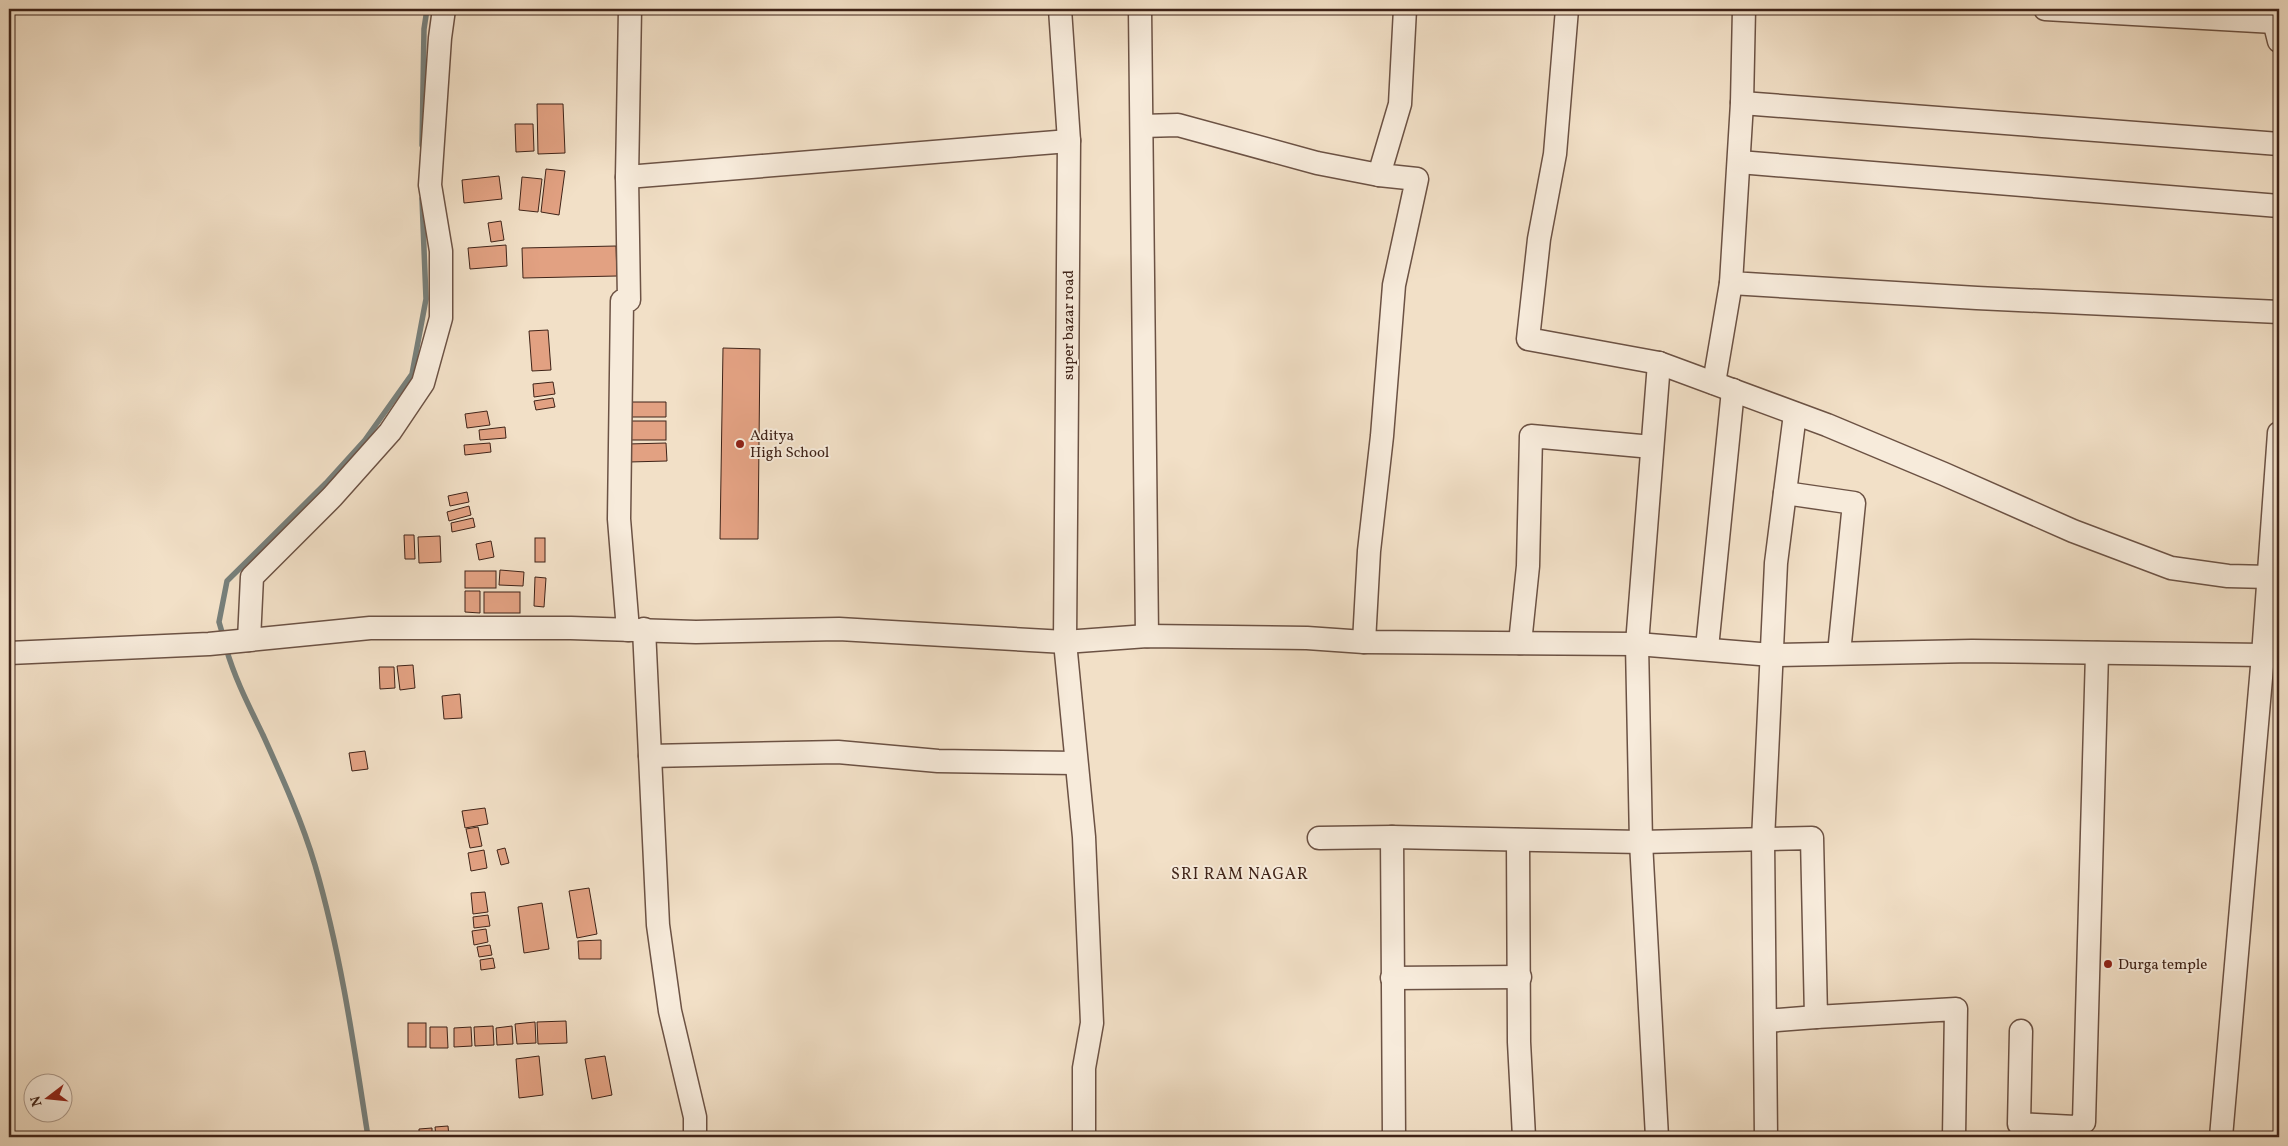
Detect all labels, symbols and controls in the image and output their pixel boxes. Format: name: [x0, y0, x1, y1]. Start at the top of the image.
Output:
street label: super bazar road: [1059, 270, 1080, 380]
place label: Aditya High School: [750, 426, 829, 464]
marker: Aditya High School: [734, 438, 746, 450]
district label: SRI RAM NAGAR: [1171, 864, 1309, 886]
place label: Durga temple: [2118, 955, 2207, 976]
marker: Durga temple: [2102, 958, 2114, 970]
north arrow: [22, 1074, 72, 1124]
text: N: [26, 1094, 47, 1109]

